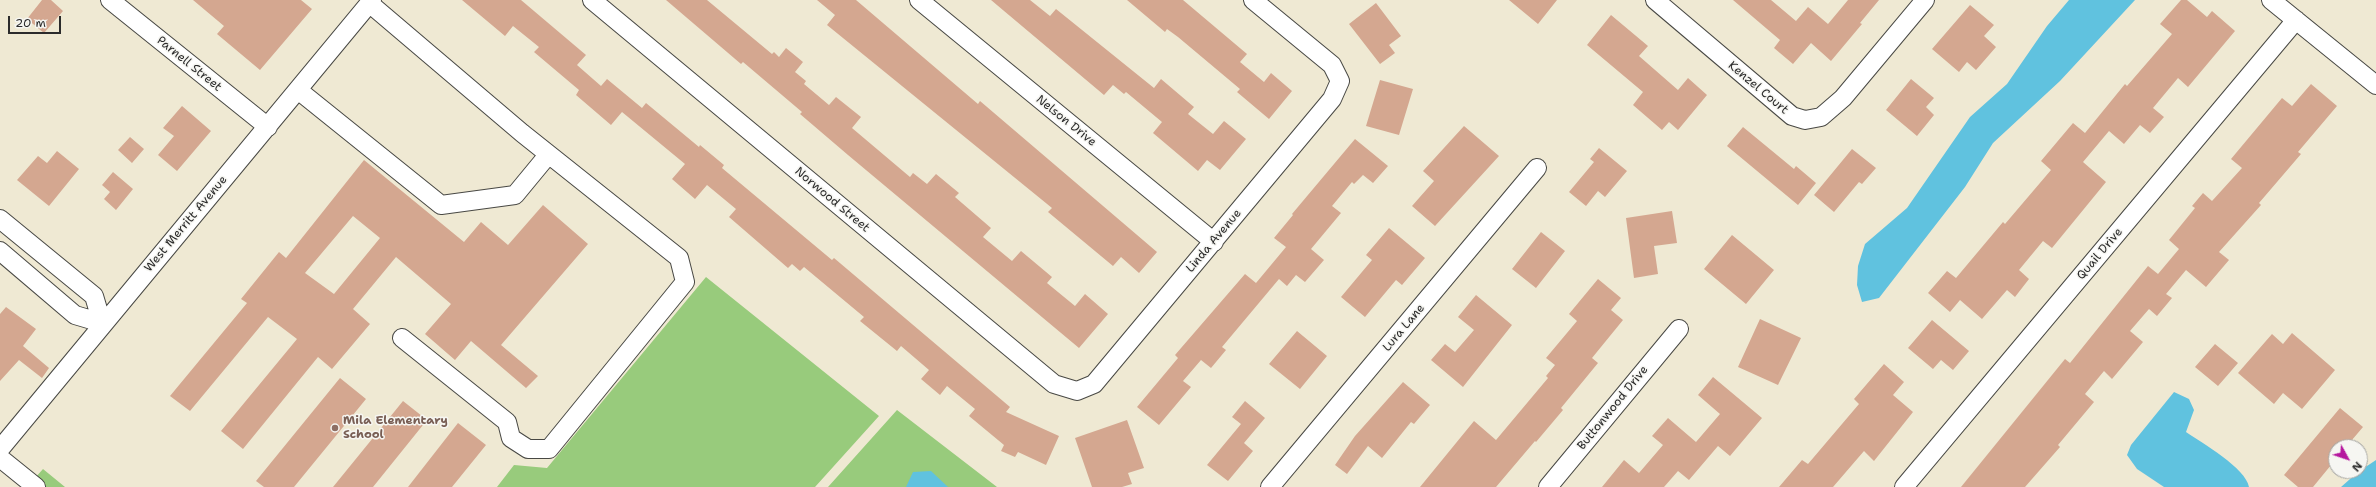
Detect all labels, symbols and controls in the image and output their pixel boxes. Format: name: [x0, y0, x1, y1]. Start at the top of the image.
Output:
scale bar: [10, 8, 63, 34]
text: 20 m: [15, 15, 46, 31]
street label: Parnell Street: [154, 33, 224, 95]
street label: Kenzel Court: [1725, 59, 1791, 117]
street label: Nelson Drive: [1033, 92, 1099, 150]
street label: Norwood Street: [792, 164, 872, 236]
street label: West Merritt Avenue: [142, 173, 230, 275]
street label: Linda Avenue: [1183, 206, 1245, 276]
street label: Quail Drive: [2074, 225, 2126, 283]
street label: Lura Lane: [1380, 301, 1428, 355]
street label: Buttonwood Drive: [1575, 363, 1651, 453]
place label: Mila Elementary School: [343, 414, 448, 442]
marker: Mila Elementary School: [330, 423, 340, 433]
north arrow: [2328, 439, 2368, 479]
text: N: [2348, 458, 2365, 475]

